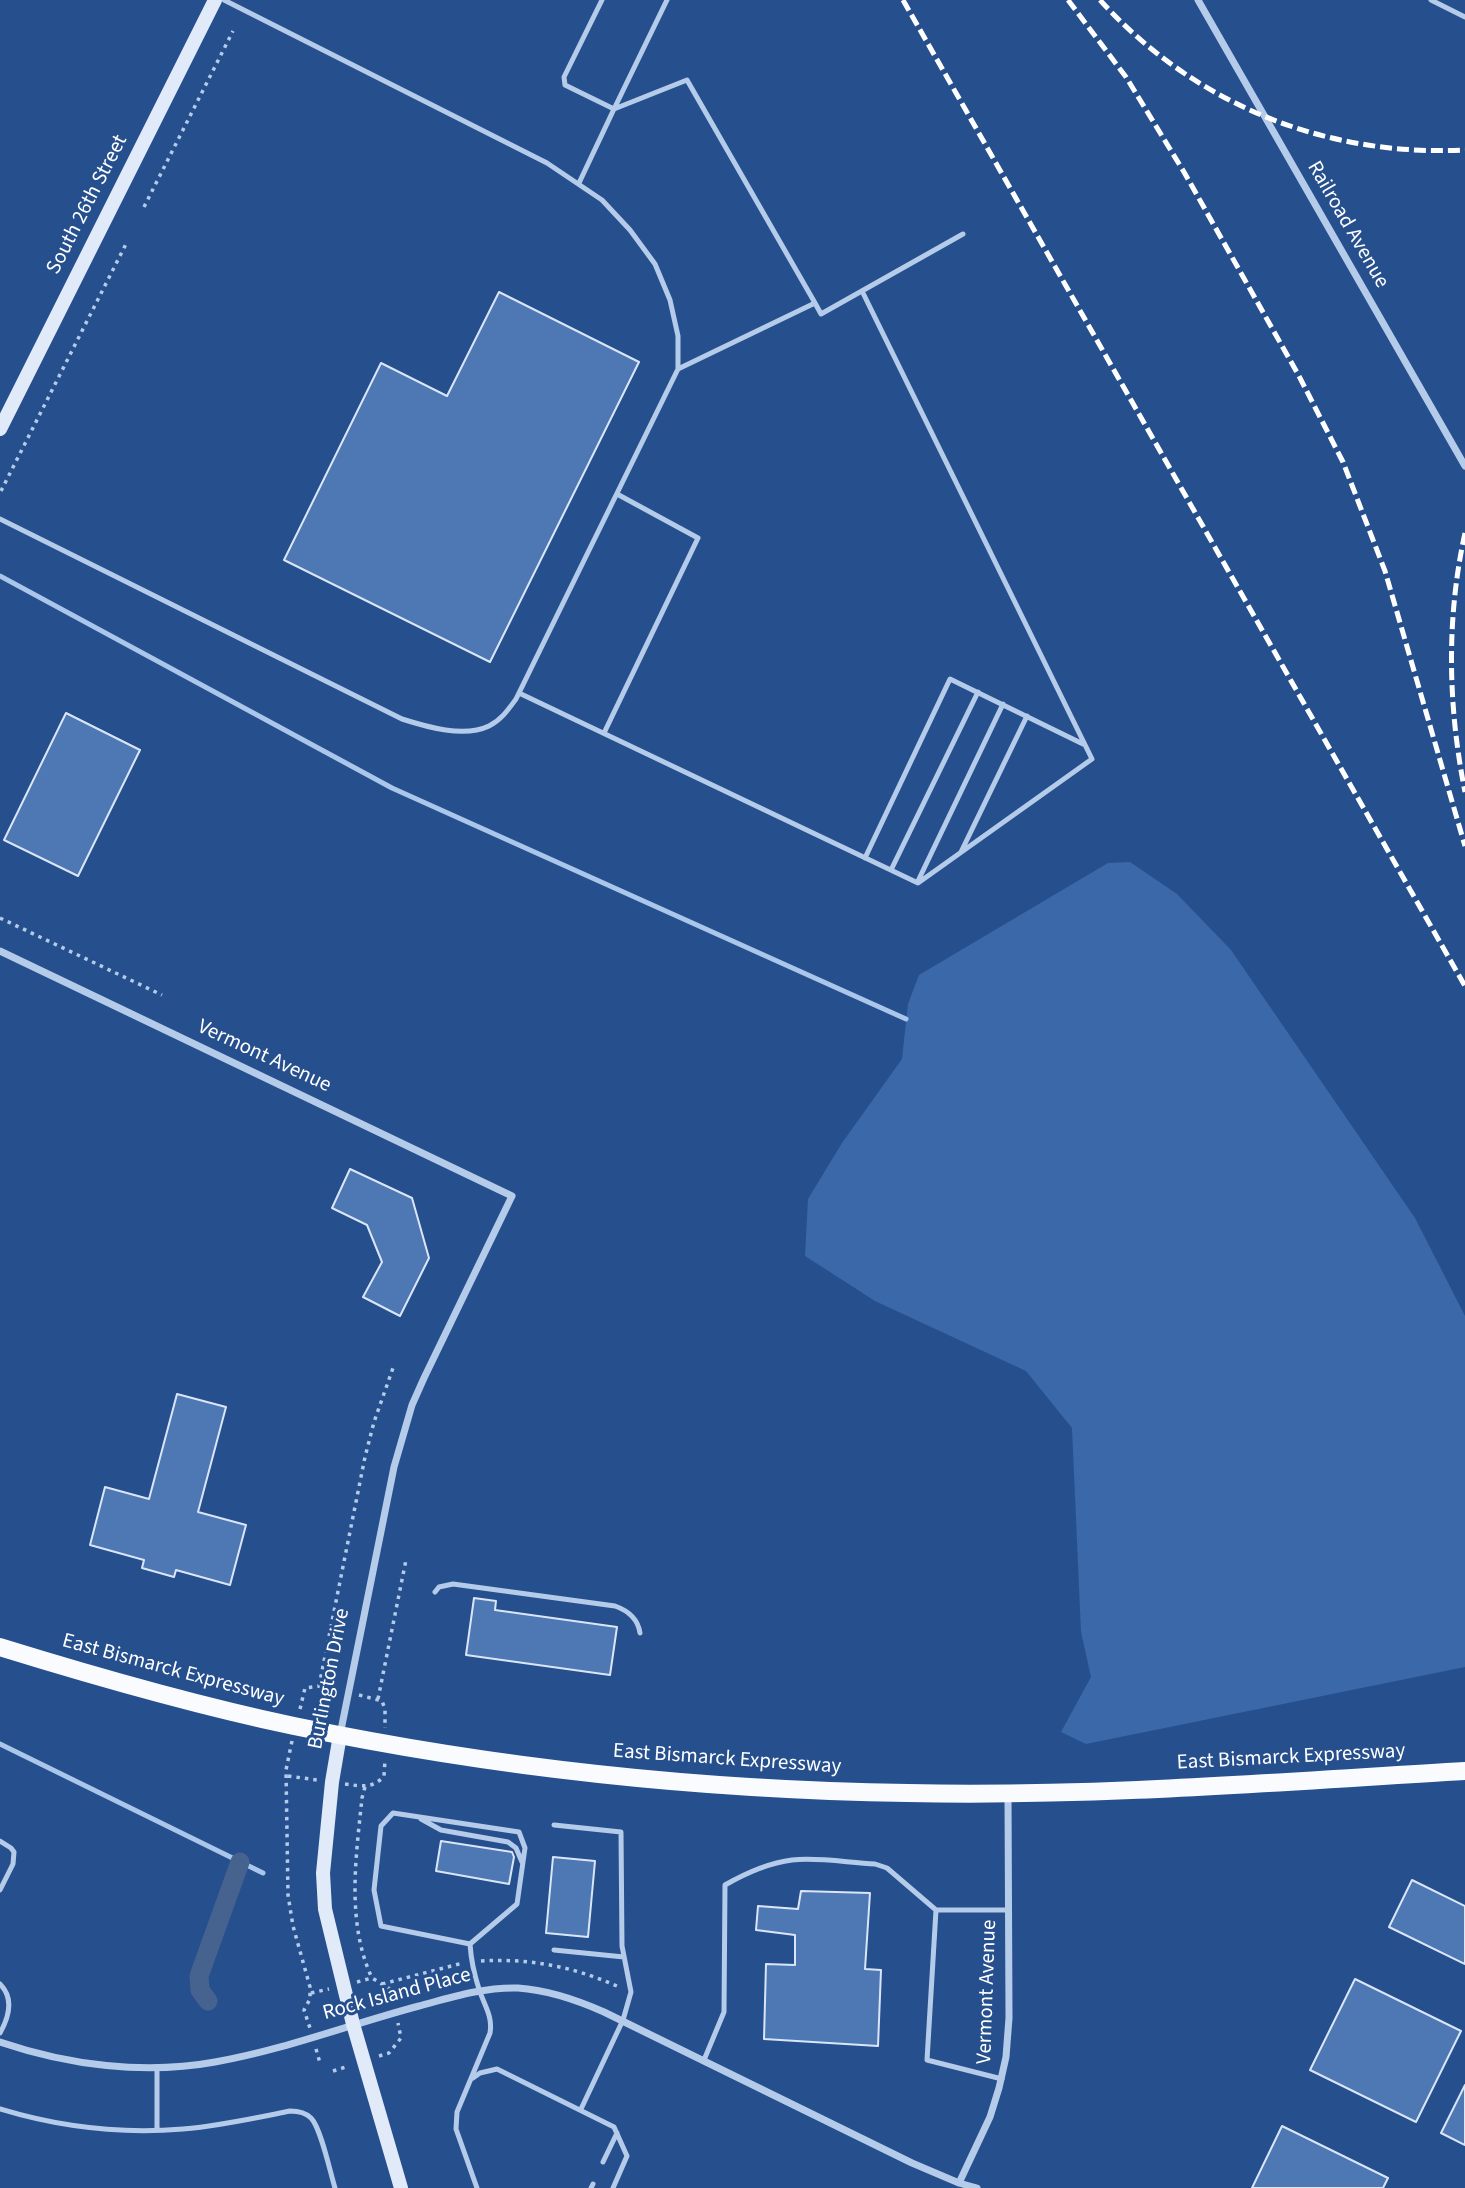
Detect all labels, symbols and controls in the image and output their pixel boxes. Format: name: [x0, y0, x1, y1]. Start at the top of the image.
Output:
street label: South 26th Street: [42, 131, 134, 279]
street label: Railroad Avenue: [1301, 157, 1393, 293]
street label: Vermont Avenue: [193, 1015, 335, 1099]
street label: Burlington Drive: [304, 1606, 356, 1752]
street label: East Bismarck Expressway: [59, 1629, 287, 1713]
street label: East Bismarck Expressway: [612, 1739, 842, 1781]
street label: East Bismarck Expressway: [1176, 1739, 1406, 1777]
street label: Vermont Avenue: [973, 1919, 1003, 2065]
street label: Rock Island Place: [320, 1963, 474, 2027]

